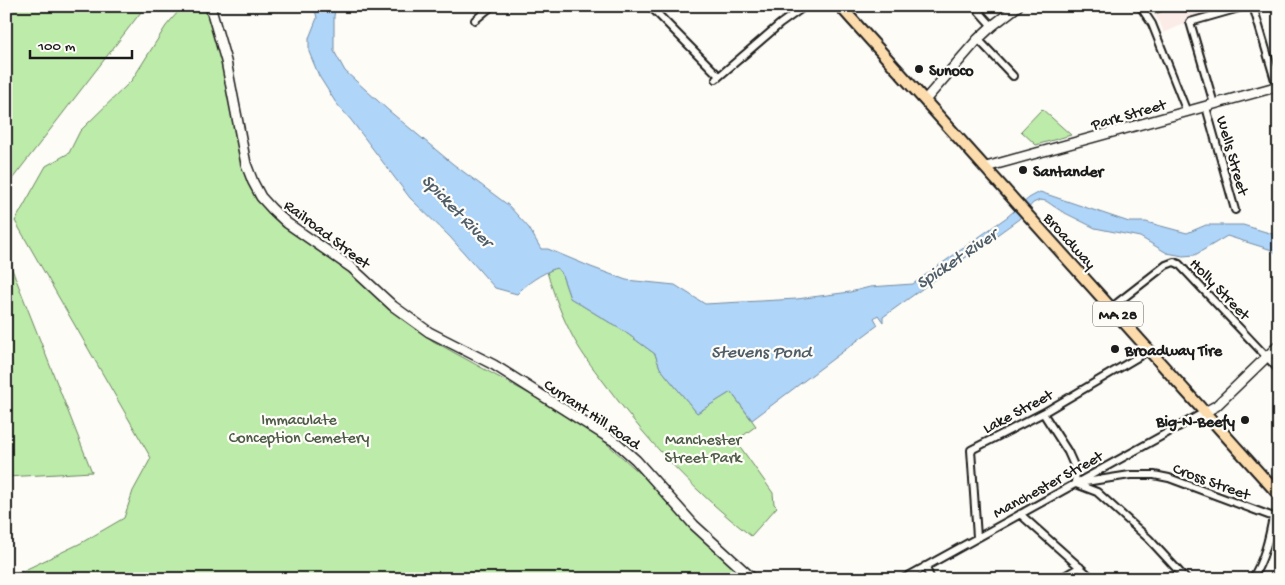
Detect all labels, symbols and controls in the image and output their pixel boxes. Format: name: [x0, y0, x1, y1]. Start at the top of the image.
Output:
scale bar: [30, 28, 132, 60]
text: 100 m: [37, 38, 76, 56]
marker: Sunoco: [913, 63, 925, 75]
place label: Sunoco: [929, 63, 974, 82]
street label: Park Street: [1088, 96, 1170, 136]
street label: Wells Street: [1210, 114, 1251, 199]
marker: Santander: [1017, 164, 1029, 176]
place label: Santander: [1033, 164, 1106, 183]
water label: Spicket River: [416, 171, 499, 255]
street label: Railroad Street: [279, 197, 374, 275]
street label: Broadway: [1037, 209, 1099, 275]
water label: Spicket River: [913, 223, 1005, 295]
street label: Holly Street: [1184, 255, 1254, 326]
road number: MA 28: [1093, 302, 1143, 326]
water label: Stevens Pond: [711, 343, 813, 364]
marker: Broadway Tire: [1109, 343, 1121, 355]
place label: Broadway Tire: [1124, 343, 1223, 362]
street label: Currant Hill Road: [539, 377, 644, 456]
street label: Lake Street: [980, 386, 1058, 439]
park label: Immaculate Conception Cemetery: [229, 412, 369, 449]
place label: Big-N-Beefy: [1155, 413, 1235, 433]
marker: Big-N-Beefy: [1239, 414, 1251, 426]
park label: Manchester Street Park: [665, 432, 743, 469]
street label: Manchester Street: [990, 447, 1108, 524]
street label: Cross Street: [1170, 461, 1253, 507]

